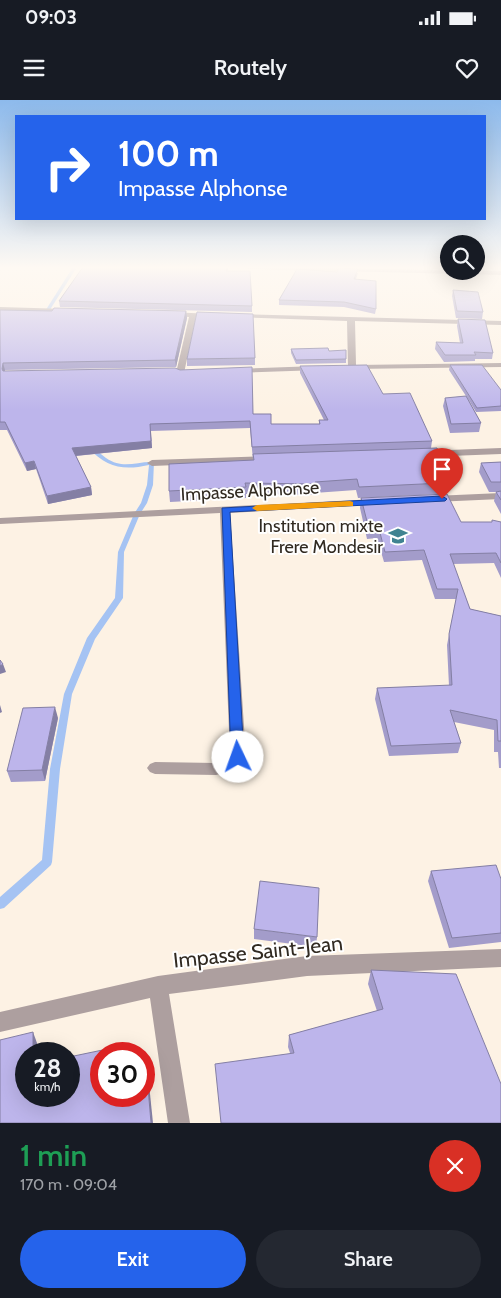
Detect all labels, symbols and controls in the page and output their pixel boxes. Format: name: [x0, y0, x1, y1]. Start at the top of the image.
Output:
text: 09:03: [25, 6, 77, 29]
icon: menu: [20, 54, 48, 82]
text: Routely: [214, 54, 287, 81]
icon: heart: [453, 54, 481, 82]
text: 100 m: [118, 132, 219, 175]
icon: right: [35, 135, 100, 200]
text: Impasse Alphonse: [118, 175, 288, 202]
map controls: [440, 235, 485, 280]
button: search: [440, 235, 485, 280]
pin: [421, 448, 463, 499]
icon: arrive: [428, 455, 456, 483]
street label: Impasse Alphonse: [180, 476, 320, 506]
place label: Institution mixte Frere Mondesir: [258, 515, 383, 558]
school or university icon: Institution mixte Frere Mondesir: [387, 525, 409, 547]
position arrow: [211, 730, 263, 782]
street label: Impasse Saint-Jean: [172, 930, 344, 973]
speed limit sign: 30: [90, 1042, 155, 1107]
text: 28: [33, 1053, 62, 1083]
text: km/h: [34, 1079, 61, 1094]
text: 1 min: [20, 1137, 87, 1174]
button: close: [429, 1140, 481, 1192]
text: 170 m · 09:04: [20, 1175, 117, 1194]
button: Exit: [20, 1230, 246, 1288]
button: Share: [256, 1230, 481, 1288]

